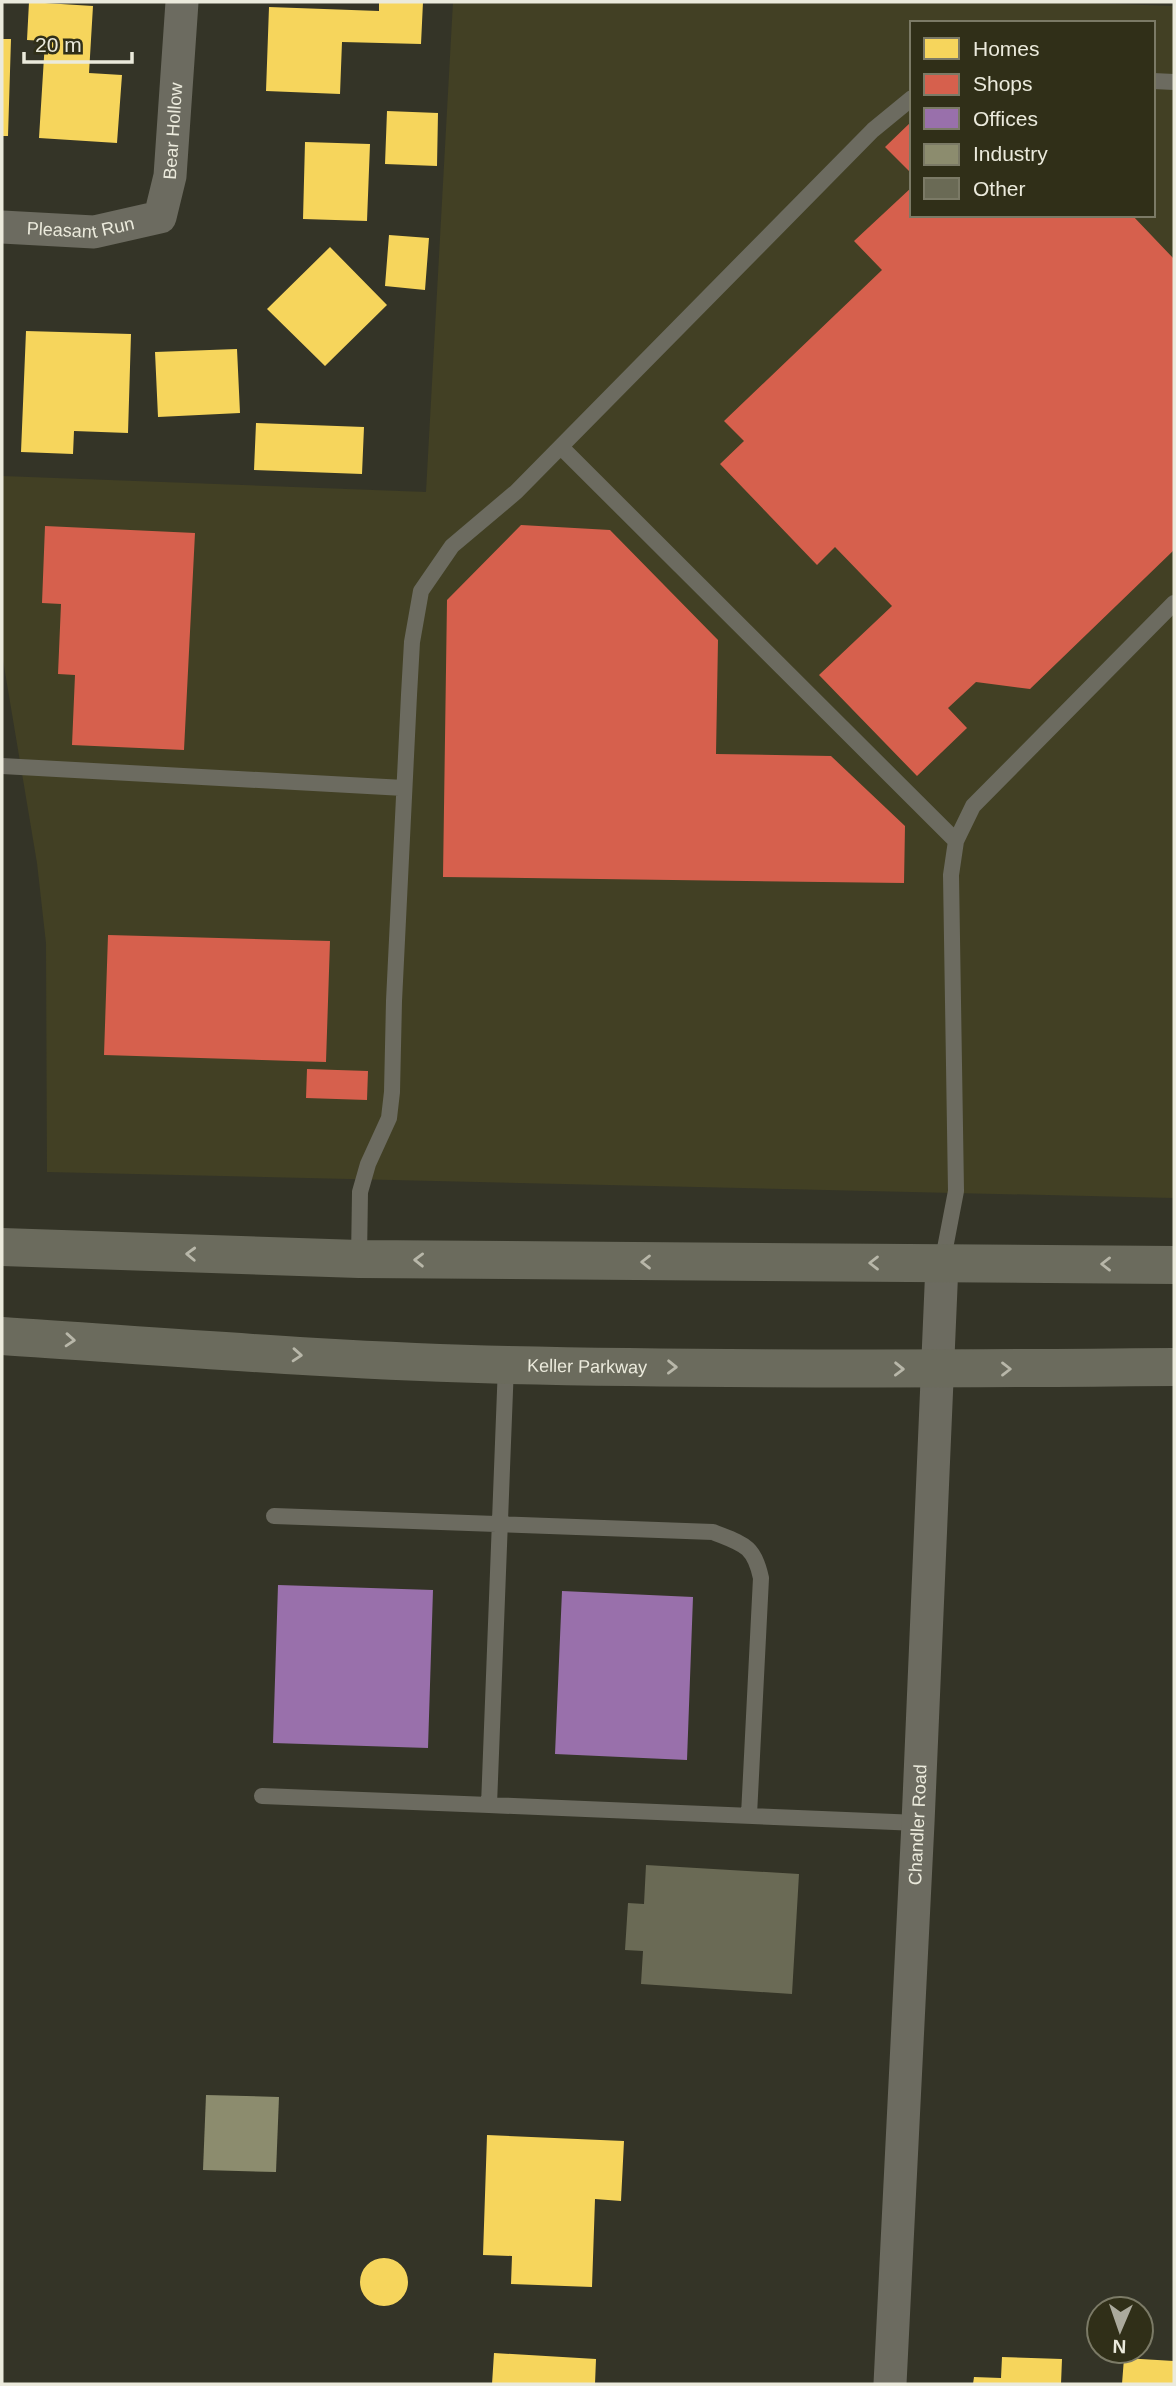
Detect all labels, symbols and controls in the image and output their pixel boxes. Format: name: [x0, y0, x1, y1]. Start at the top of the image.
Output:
scale bar: [24, 21, 133, 65]
legend: [910, 21, 1155, 217]
text: 20 m: [35, 33, 82, 56]
text: Homes: [973, 37, 1040, 60]
text: Shops: [973, 72, 1033, 95]
street label: Bear Hollow: [160, 81, 186, 180]
text: Offices: [973, 107, 1038, 130]
text: Industry: [973, 142, 1048, 165]
text: Other: [973, 177, 1026, 200]
street label: Pleasant Run: [26, 213, 136, 242]
one-way arrow: [186, 1246, 197, 1261]
one-way arrow: [413, 1252, 424, 1268]
one-way arrow: [641, 1255, 652, 1270]
one-way arrow: [868, 1255, 878, 1271]
one-way arrow: [1100, 1256, 1111, 1272]
one-way arrow: [65, 1333, 76, 1348]
one-way arrow: [292, 1347, 303, 1362]
street label: Keller Parkway: [527, 1355, 647, 1377]
one-way arrow: [667, 1359, 678, 1374]
one-way arrow: [895, 1361, 905, 1377]
one-way arrow: [1000, 1361, 1011, 1376]
street label: Chandler Road: [905, 1764, 931, 1886]
north arrow: [1085, 2295, 1155, 2365]
text: N: [1112, 2336, 1127, 2357]

